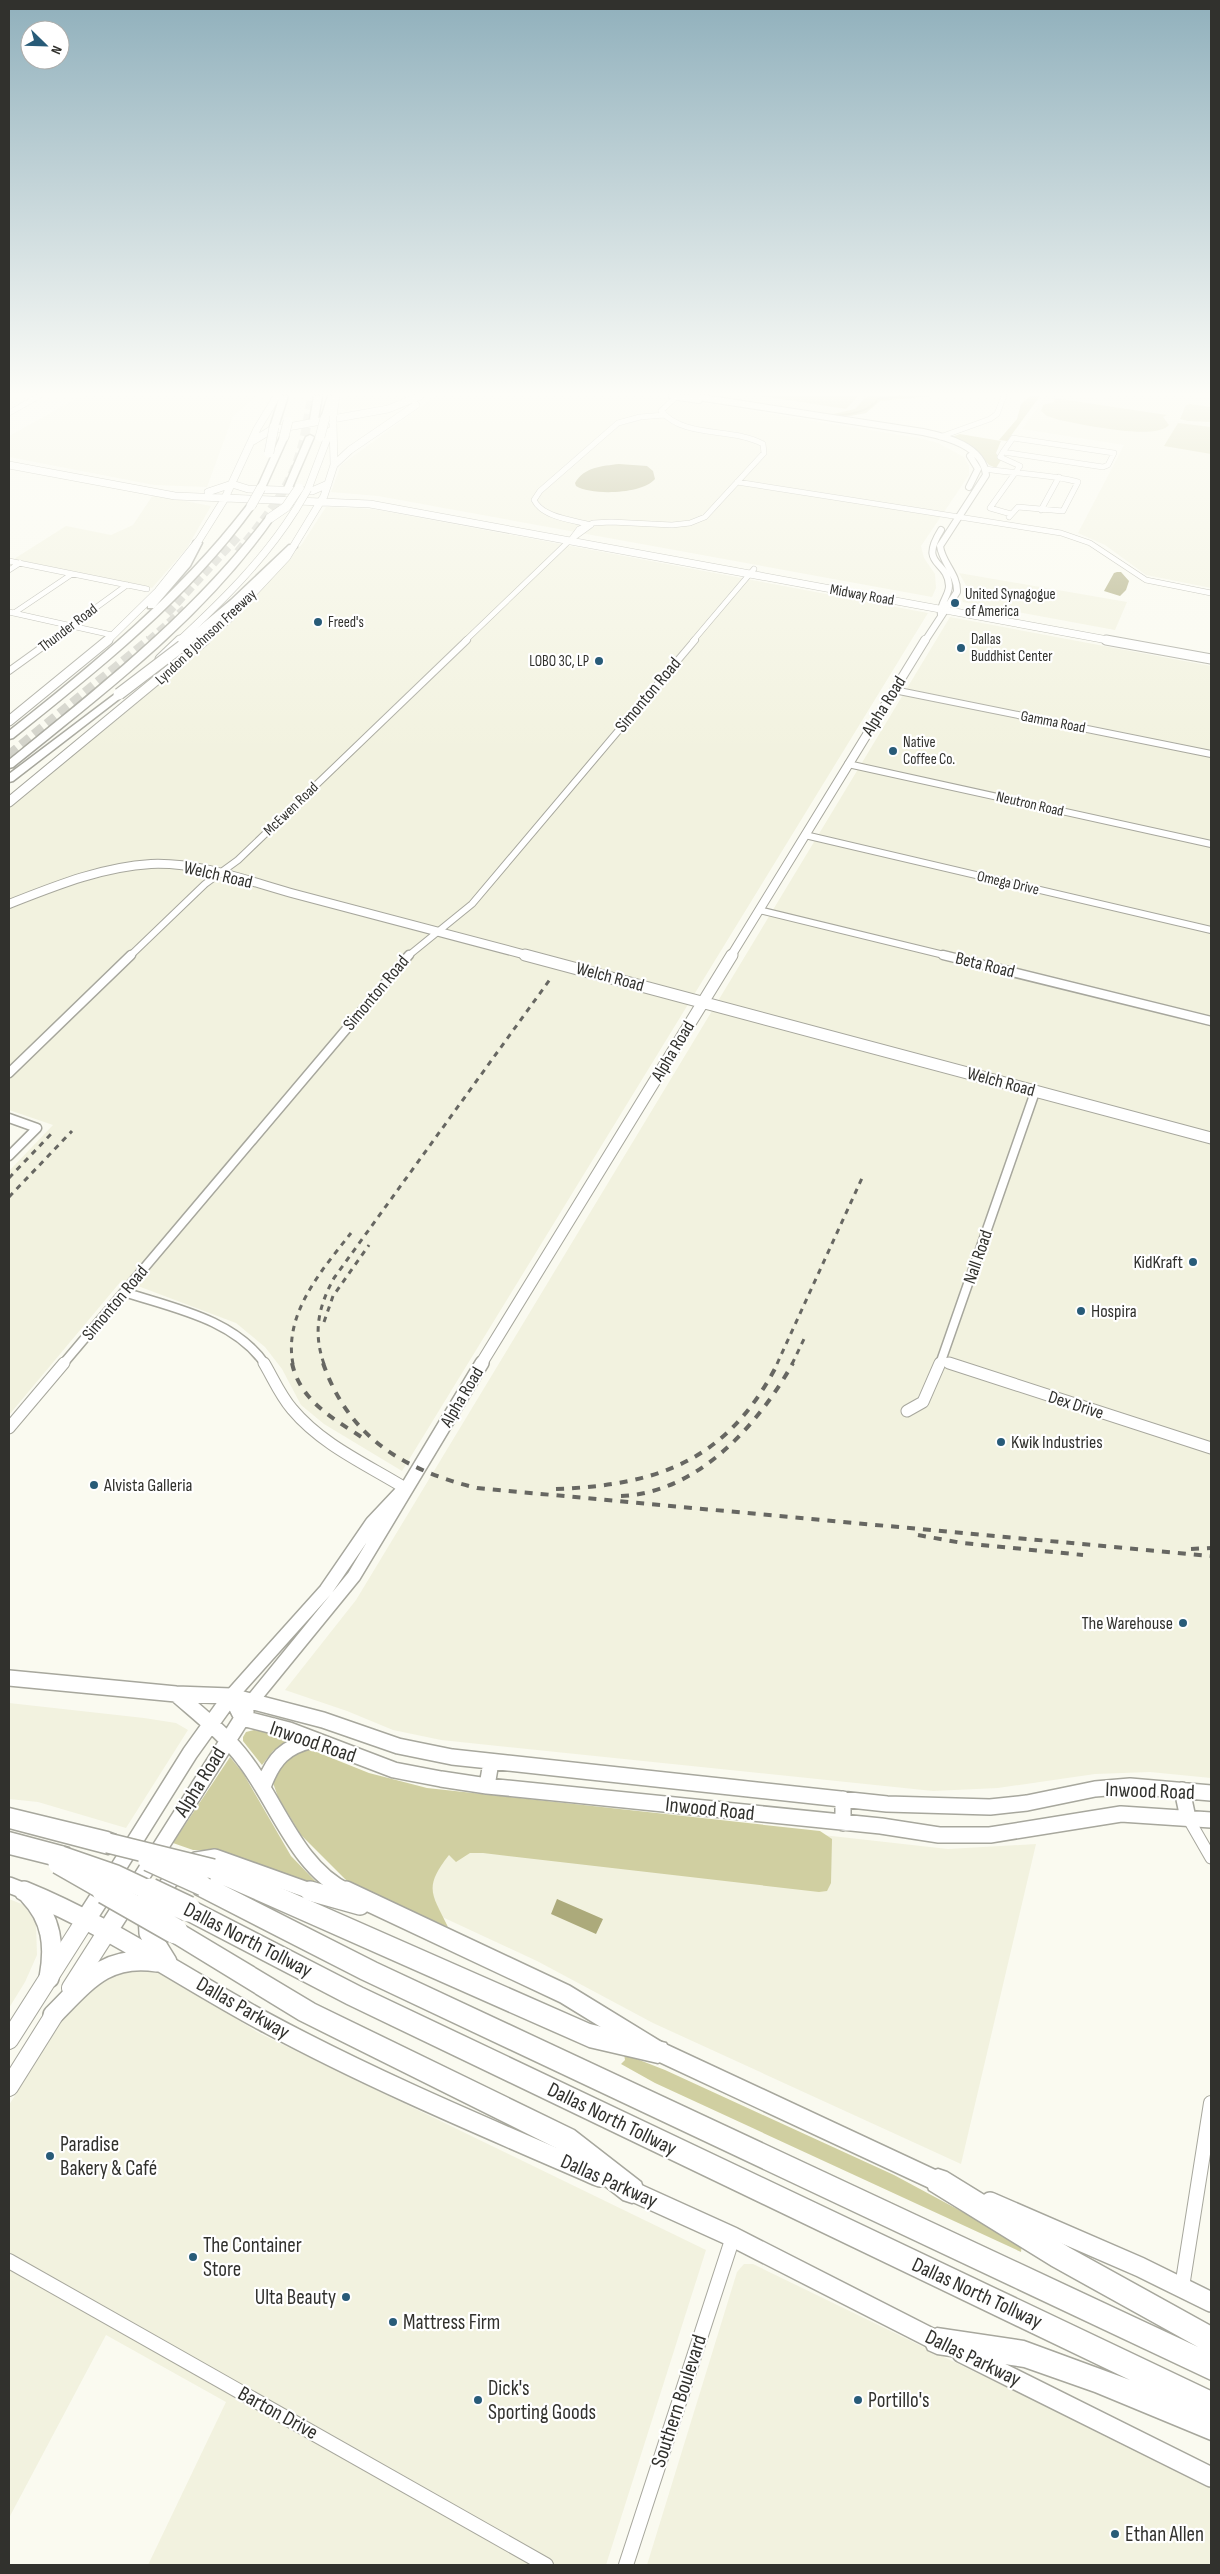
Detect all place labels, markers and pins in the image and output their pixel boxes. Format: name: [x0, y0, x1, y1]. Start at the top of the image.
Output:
place label: United Synagogue of America: [965, 585, 1056, 621]
marker: United Synagogue of America: [949, 597, 961, 609]
place label: Freed's: [328, 613, 364, 632]
marker: Freed's: [312, 616, 324, 628]
place label: Dallas Buddhist Center: [971, 630, 1053, 666]
marker: Dallas Buddhist Center: [955, 642, 967, 654]
place label: LOBO 3C, LP: [529, 652, 589, 671]
marker: LOBO 3C, LP: [593, 655, 605, 667]
place label: Native Coffee Co.: [903, 733, 955, 769]
marker: Native Coffee Co.: [887, 745, 899, 757]
place label: KidKraft: [1133, 1252, 1184, 1273]
marker: KidKraft: [1187, 1256, 1199, 1268]
place label: Hospira: [1091, 1301, 1137, 1322]
marker: Hospira: [1075, 1305, 1087, 1317]
place label: Kwik Industries: [1011, 1432, 1103, 1453]
marker: Kwik Industries: [995, 1436, 1007, 1448]
place label: Alvista Galleria: [103, 1475, 193, 1496]
marker: Alvista Galleria: [88, 1479, 100, 1491]
place label: The Warehouse: [1081, 1613, 1173, 1634]
marker: The Warehouse: [1177, 1617, 1189, 1629]
place label: Paradise Bakery & Café: [60, 2132, 157, 2181]
marker: Paradise Bakery & Café: [44, 2150, 56, 2162]
place label: The Container Store: [203, 2233, 302, 2282]
marker: The Container Store: [187, 2251, 199, 2263]
place label: Ulta Beauty: [255, 2285, 336, 2310]
marker: Ulta Beauty: [340, 2291, 352, 2303]
place label: Mattress Firm: [403, 2310, 500, 2335]
marker: Mattress Firm: [387, 2316, 399, 2328]
place label: Dick's Sporting Goods: [488, 2376, 596, 2425]
place label: Portillo's: [868, 2388, 930, 2413]
marker: Dick's Sporting Goods: [472, 2394, 484, 2406]
marker: Portillo's: [852, 2394, 864, 2406]
place label: Ethan Allen: [1125, 2522, 1204, 2547]
marker: Ethan Allen: [1109, 2528, 1121, 2540]

